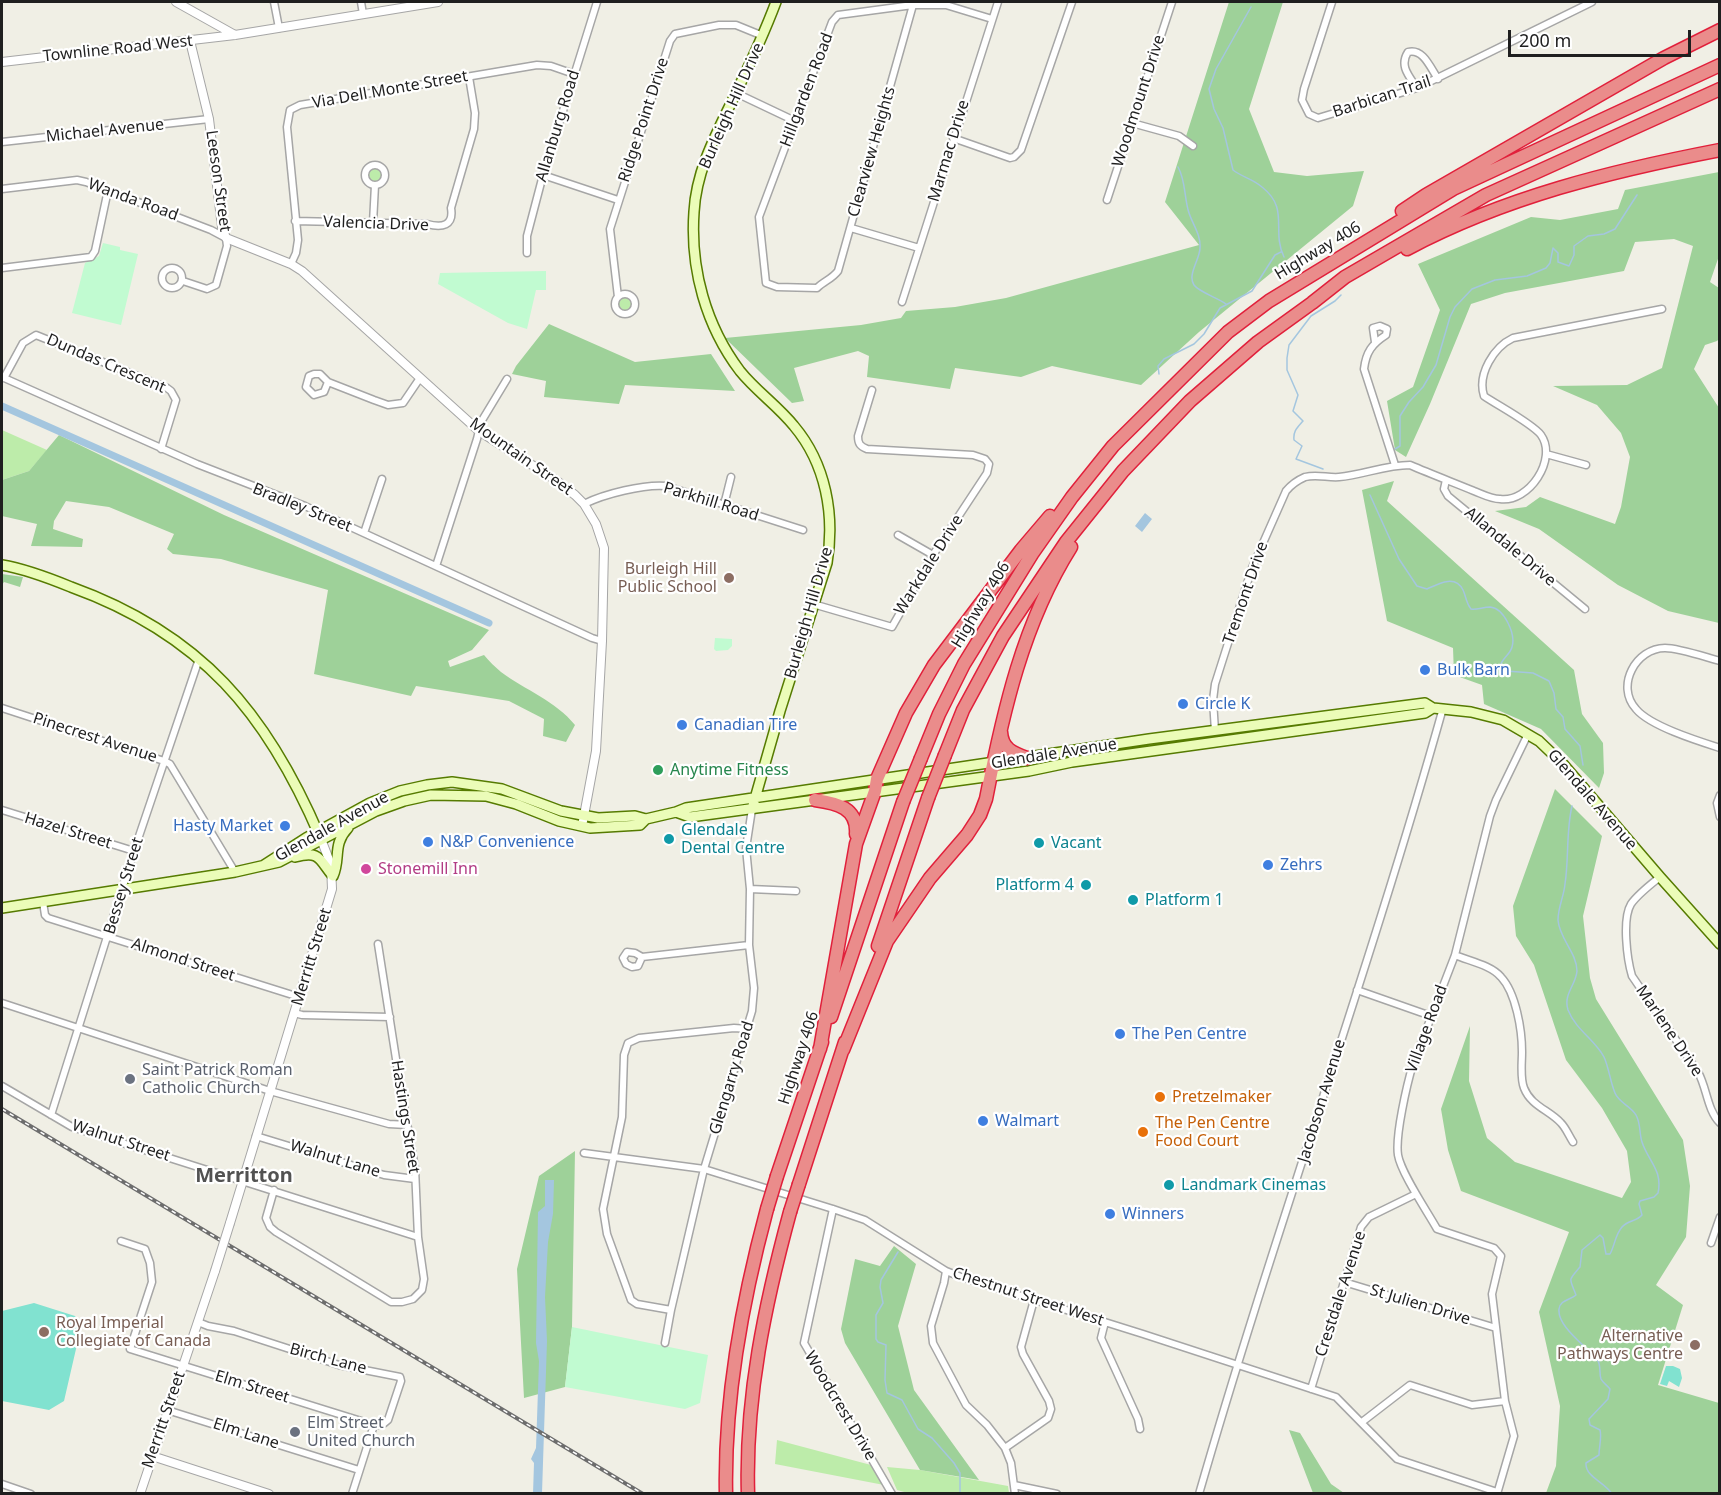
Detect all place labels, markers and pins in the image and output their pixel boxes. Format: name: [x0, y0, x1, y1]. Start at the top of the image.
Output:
place label: Burleigh Hill Public School: [618, 559, 717, 597]
marker: Burleigh Hill Public School: [722, 571, 736, 585]
place label: Bulk Barn: [1437, 660, 1510, 680]
marker: Bulk Barn: [1418, 663, 1432, 677]
place label: Circle K: [1195, 694, 1250, 714]
marker: Circle K: [1176, 697, 1190, 711]
place label: Canadian Tire: [694, 715, 797, 735]
marker: Canadian Tire: [675, 718, 689, 732]
place label: Anytime Fitness: [670, 760, 789, 780]
marker: Anytime Fitness: [651, 763, 665, 777]
place label: Hasty Market: [173, 816, 273, 836]
marker: Hasty Market: [278, 819, 292, 833]
place label: Glendale Dental Centre: [681, 820, 785, 858]
place label: N&P Convenience: [440, 832, 574, 852]
marker: Glendale Dental Centre: [662, 832, 676, 846]
place label: Vacant: [1051, 833, 1102, 853]
marker: N&P Convenience: [421, 835, 435, 849]
marker: Vacant: [1032, 836, 1046, 850]
place label: Zehrs: [1280, 855, 1322, 875]
marker: Zehrs: [1261, 858, 1275, 872]
place label: Stonemill Inn: [378, 859, 478, 879]
marker: Stonemill Inn: [359, 862, 373, 876]
place label: Platform 4: [995, 875, 1074, 895]
marker: Platform 4: [1079, 878, 1093, 892]
place label: Platform 1: [1145, 890, 1224, 910]
marker: Platform 1: [1126, 893, 1140, 907]
place label: The Pen Centre: [1132, 1024, 1247, 1044]
marker: The Pen Centre: [1113, 1027, 1127, 1041]
place label: Saint Patrick Roman Catholic Church: [142, 1060, 293, 1098]
marker: Saint Patrick Roman Catholic Church: [123, 1072, 137, 1086]
place label: Pretzelmaker: [1172, 1087, 1272, 1107]
marker: Pretzelmaker: [1153, 1090, 1167, 1104]
place label: Walmart: [995, 1111, 1059, 1131]
place label: The Pen Centre Food Court: [1155, 1113, 1270, 1151]
marker: Walmart: [976, 1114, 990, 1128]
marker: The Pen Centre Food Court: [1136, 1125, 1150, 1139]
place label: Landmark Cinemas: [1181, 1175, 1326, 1195]
marker: Landmark Cinemas: [1162, 1178, 1176, 1192]
place label: Winners: [1122, 1204, 1184, 1224]
marker: Winners: [1103, 1207, 1117, 1221]
place label: Royal Imperial Collegiate of Canada: [56, 1313, 211, 1351]
marker: Royal Imperial Collegiate of Canada: [37, 1325, 51, 1339]
place label: Alternative Pathways Centre: [1557, 1326, 1683, 1364]
marker: Alternative Pathways Centre: [1688, 1338, 1702, 1352]
place label: Elm Street United Church: [307, 1413, 415, 1451]
marker: Elm Street United Church: [288, 1425, 302, 1439]

